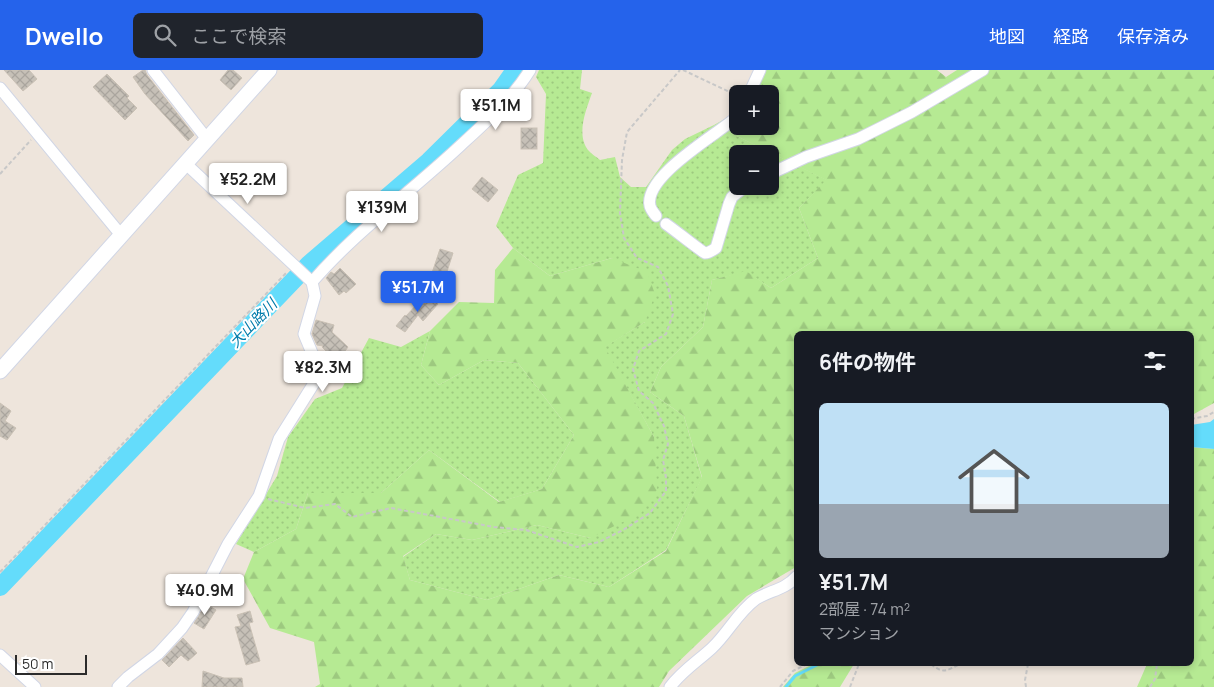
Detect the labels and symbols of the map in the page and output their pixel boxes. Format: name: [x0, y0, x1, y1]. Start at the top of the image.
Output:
pin: ¥51.1M: [455, 88, 537, 131]
pin: ¥52.2M: [207, 162, 289, 205]
pin: ¥139M: [347, 190, 417, 233]
pin: ¥51.7M: [377, 270, 459, 313]
water label: 大山路川: [225, 293, 283, 352]
pin: ¥82.3M: [282, 350, 364, 393]
pin: ¥40.9M: [164, 574, 246, 616]
scale bar: [15, 652, 88, 675]

